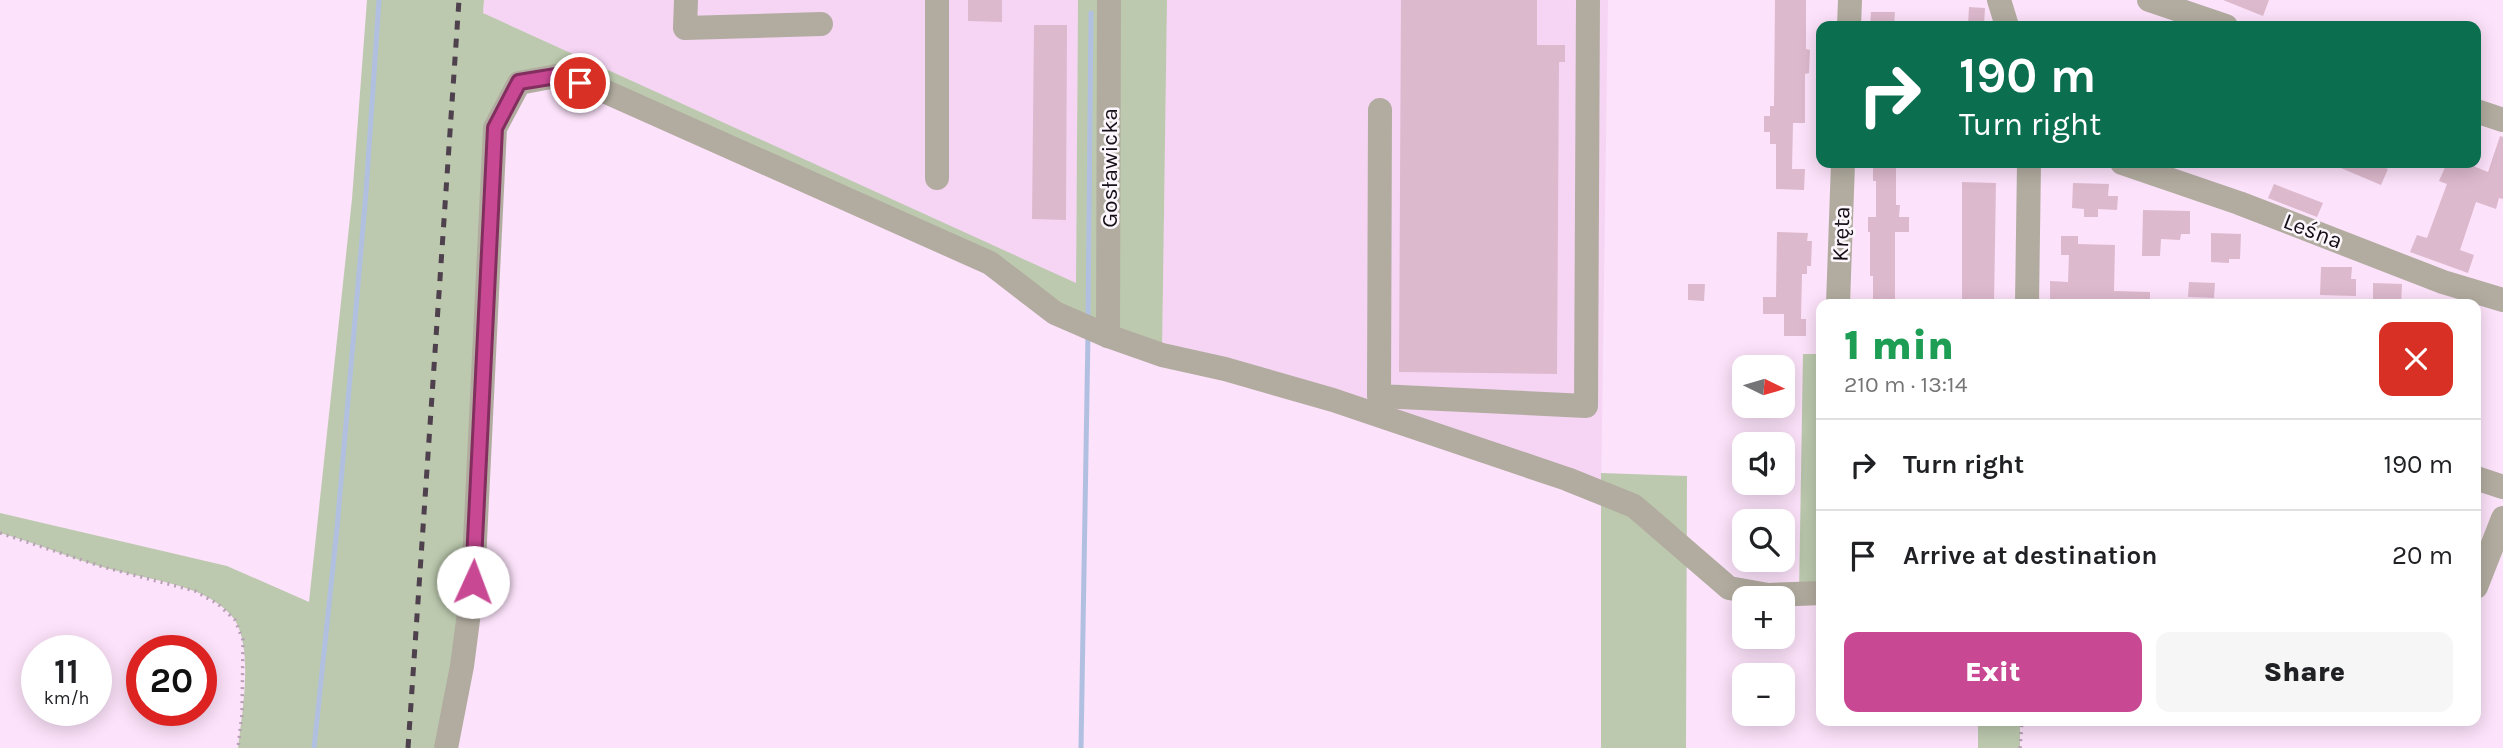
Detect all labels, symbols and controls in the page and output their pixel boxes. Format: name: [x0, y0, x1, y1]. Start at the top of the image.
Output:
text: 190 m: [1959, 47, 2096, 104]
icon: right: [1844, 49, 1935, 140]
pin: [550, 53, 610, 113]
icon: arrive: [561, 64, 599, 102]
text: Turn right: [1959, 106, 2101, 143]
street label: Gosławicka: [1096, 108, 1123, 228]
street label: Kręta: [1827, 206, 1855, 262]
street label: Leśna: [2280, 207, 2346, 255]
text: 1 min: [1844, 320, 1954, 370]
button: close: [2379, 322, 2453, 396]
north arrow: [1732, 355, 1796, 418]
map controls: [1732, 355, 1795, 726]
text: 210 m · 13:14: [1844, 371, 1968, 398]
button: sound: [1732, 432, 1795, 495]
icon: right: [1844, 446, 1882, 484]
text: Turn right: [1903, 449, 2024, 480]
text: 190 m: [2383, 449, 2453, 480]
button: search: [1732, 509, 1795, 572]
icon: arrive: [1844, 537, 1882, 575]
text: Arrive at destination: [1903, 540, 2157, 571]
text: 20 m: [2392, 540, 2453, 571]
position arrow: [436, 545, 510, 619]
button: +: [1732, 586, 1795, 649]
button: Exit: [1844, 632, 2142, 712]
button: Share: [2156, 632, 2453, 712]
speed limit sign: 20: [126, 635, 217, 726]
text: 11: [54, 651, 79, 692]
button: −: [1732, 663, 1795, 726]
text: km/h: [44, 687, 89, 709]

